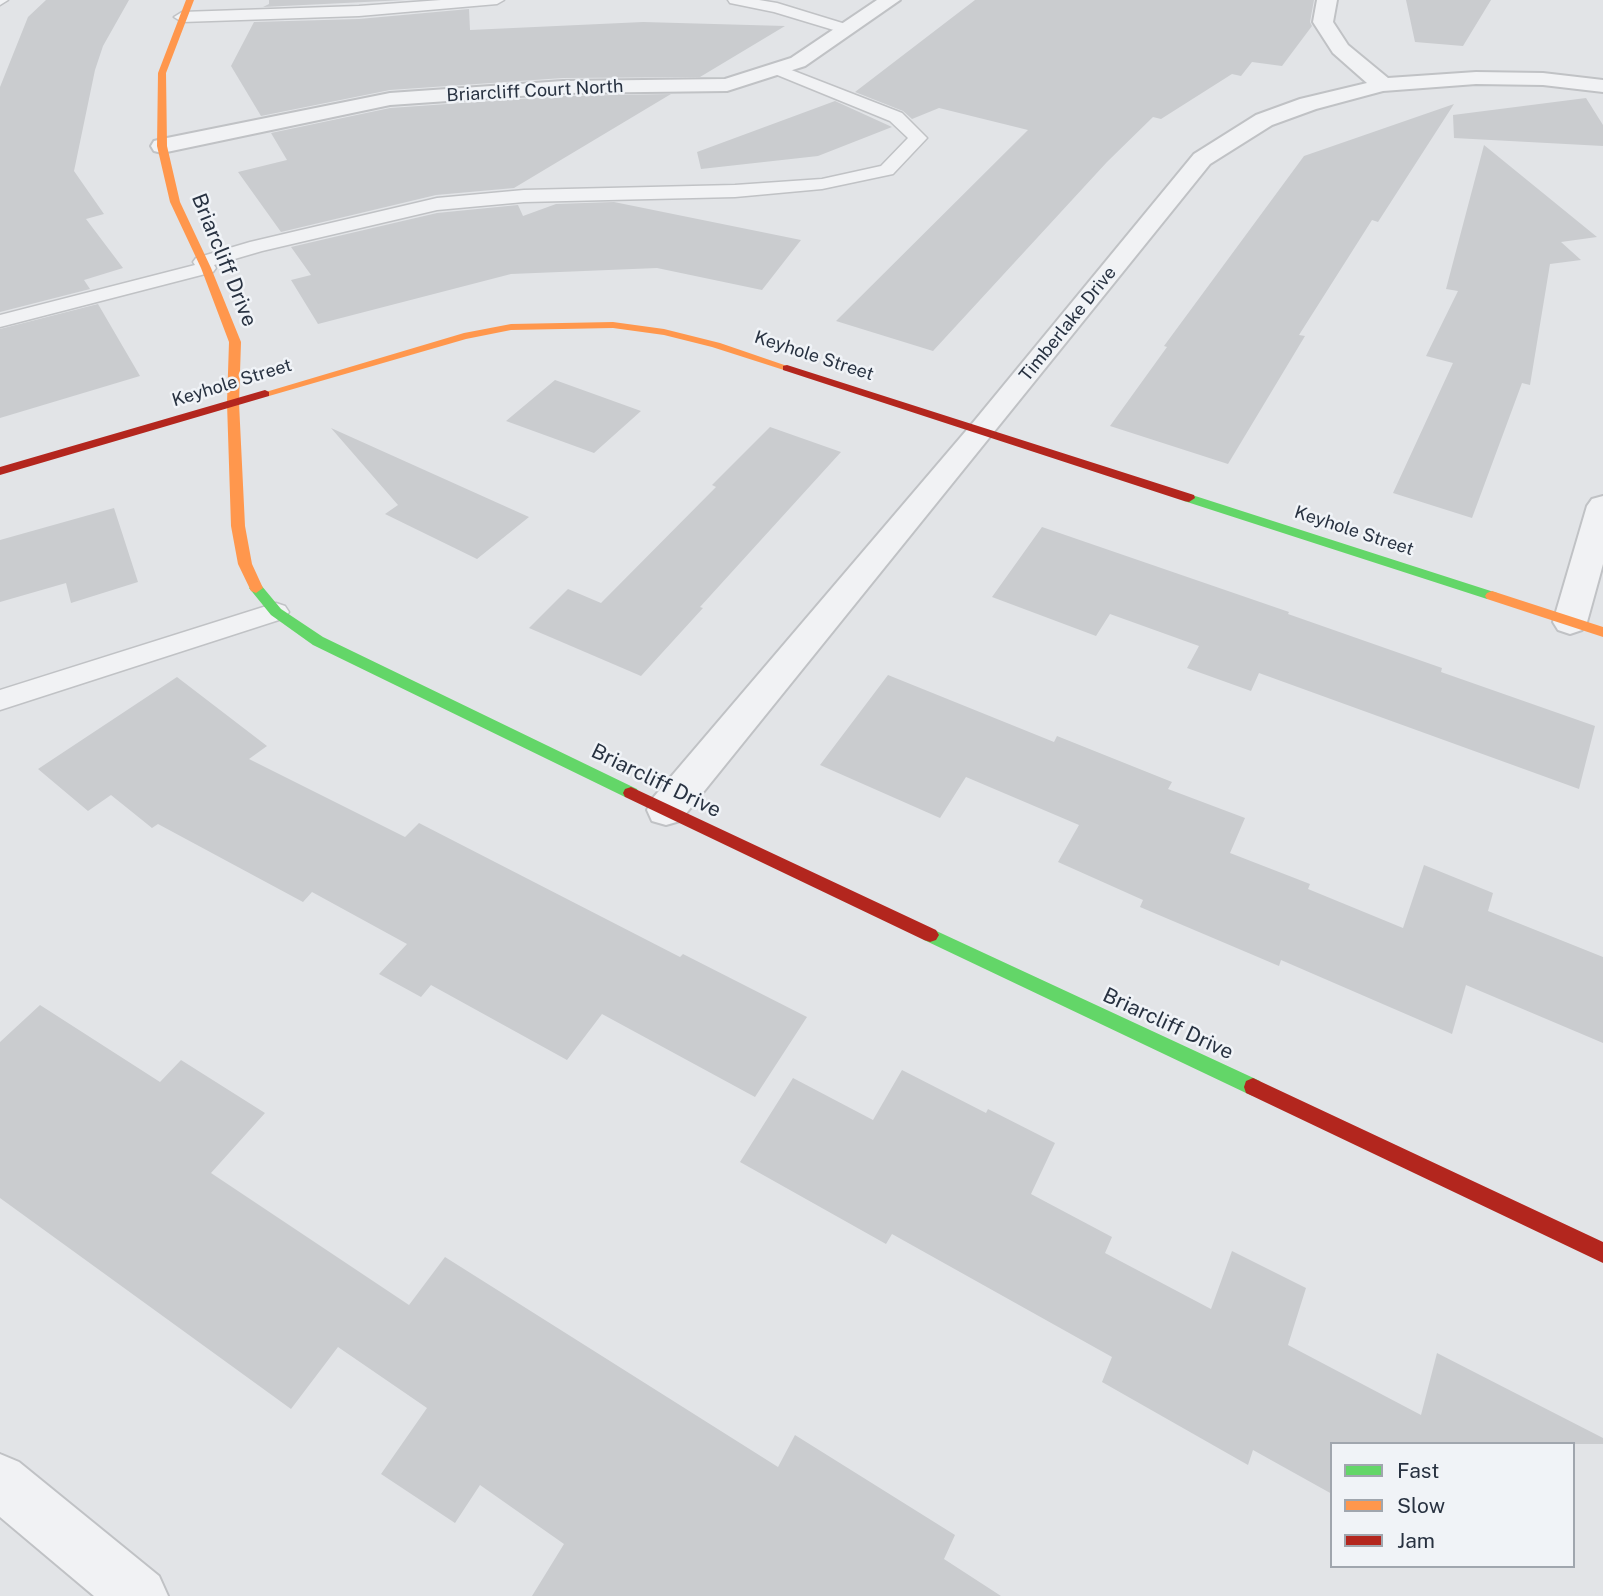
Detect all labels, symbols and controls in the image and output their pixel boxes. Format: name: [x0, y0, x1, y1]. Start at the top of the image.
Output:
street label: Briarcliff Court North: [446, 76, 624, 106]
street label: Briarcliff Drive: [186, 190, 262, 330]
street label: Timberlake Drive: [1015, 262, 1121, 386]
street label: Keyhole Street: [752, 327, 876, 385]
street label: Keyhole Street: [169, 355, 295, 411]
street label: Keyhole Street: [1292, 502, 1416, 560]
street label: Briarcliff Drive: [587, 739, 725, 823]
street label: Briarcliff Drive: [1099, 983, 1237, 1065]
legend: [1330, 1442, 1575, 1568]
text: Fast: [1397, 1458, 1439, 1483]
text: Slow: [1397, 1493, 1445, 1518]
text: Jam: [1397, 1528, 1435, 1553]

